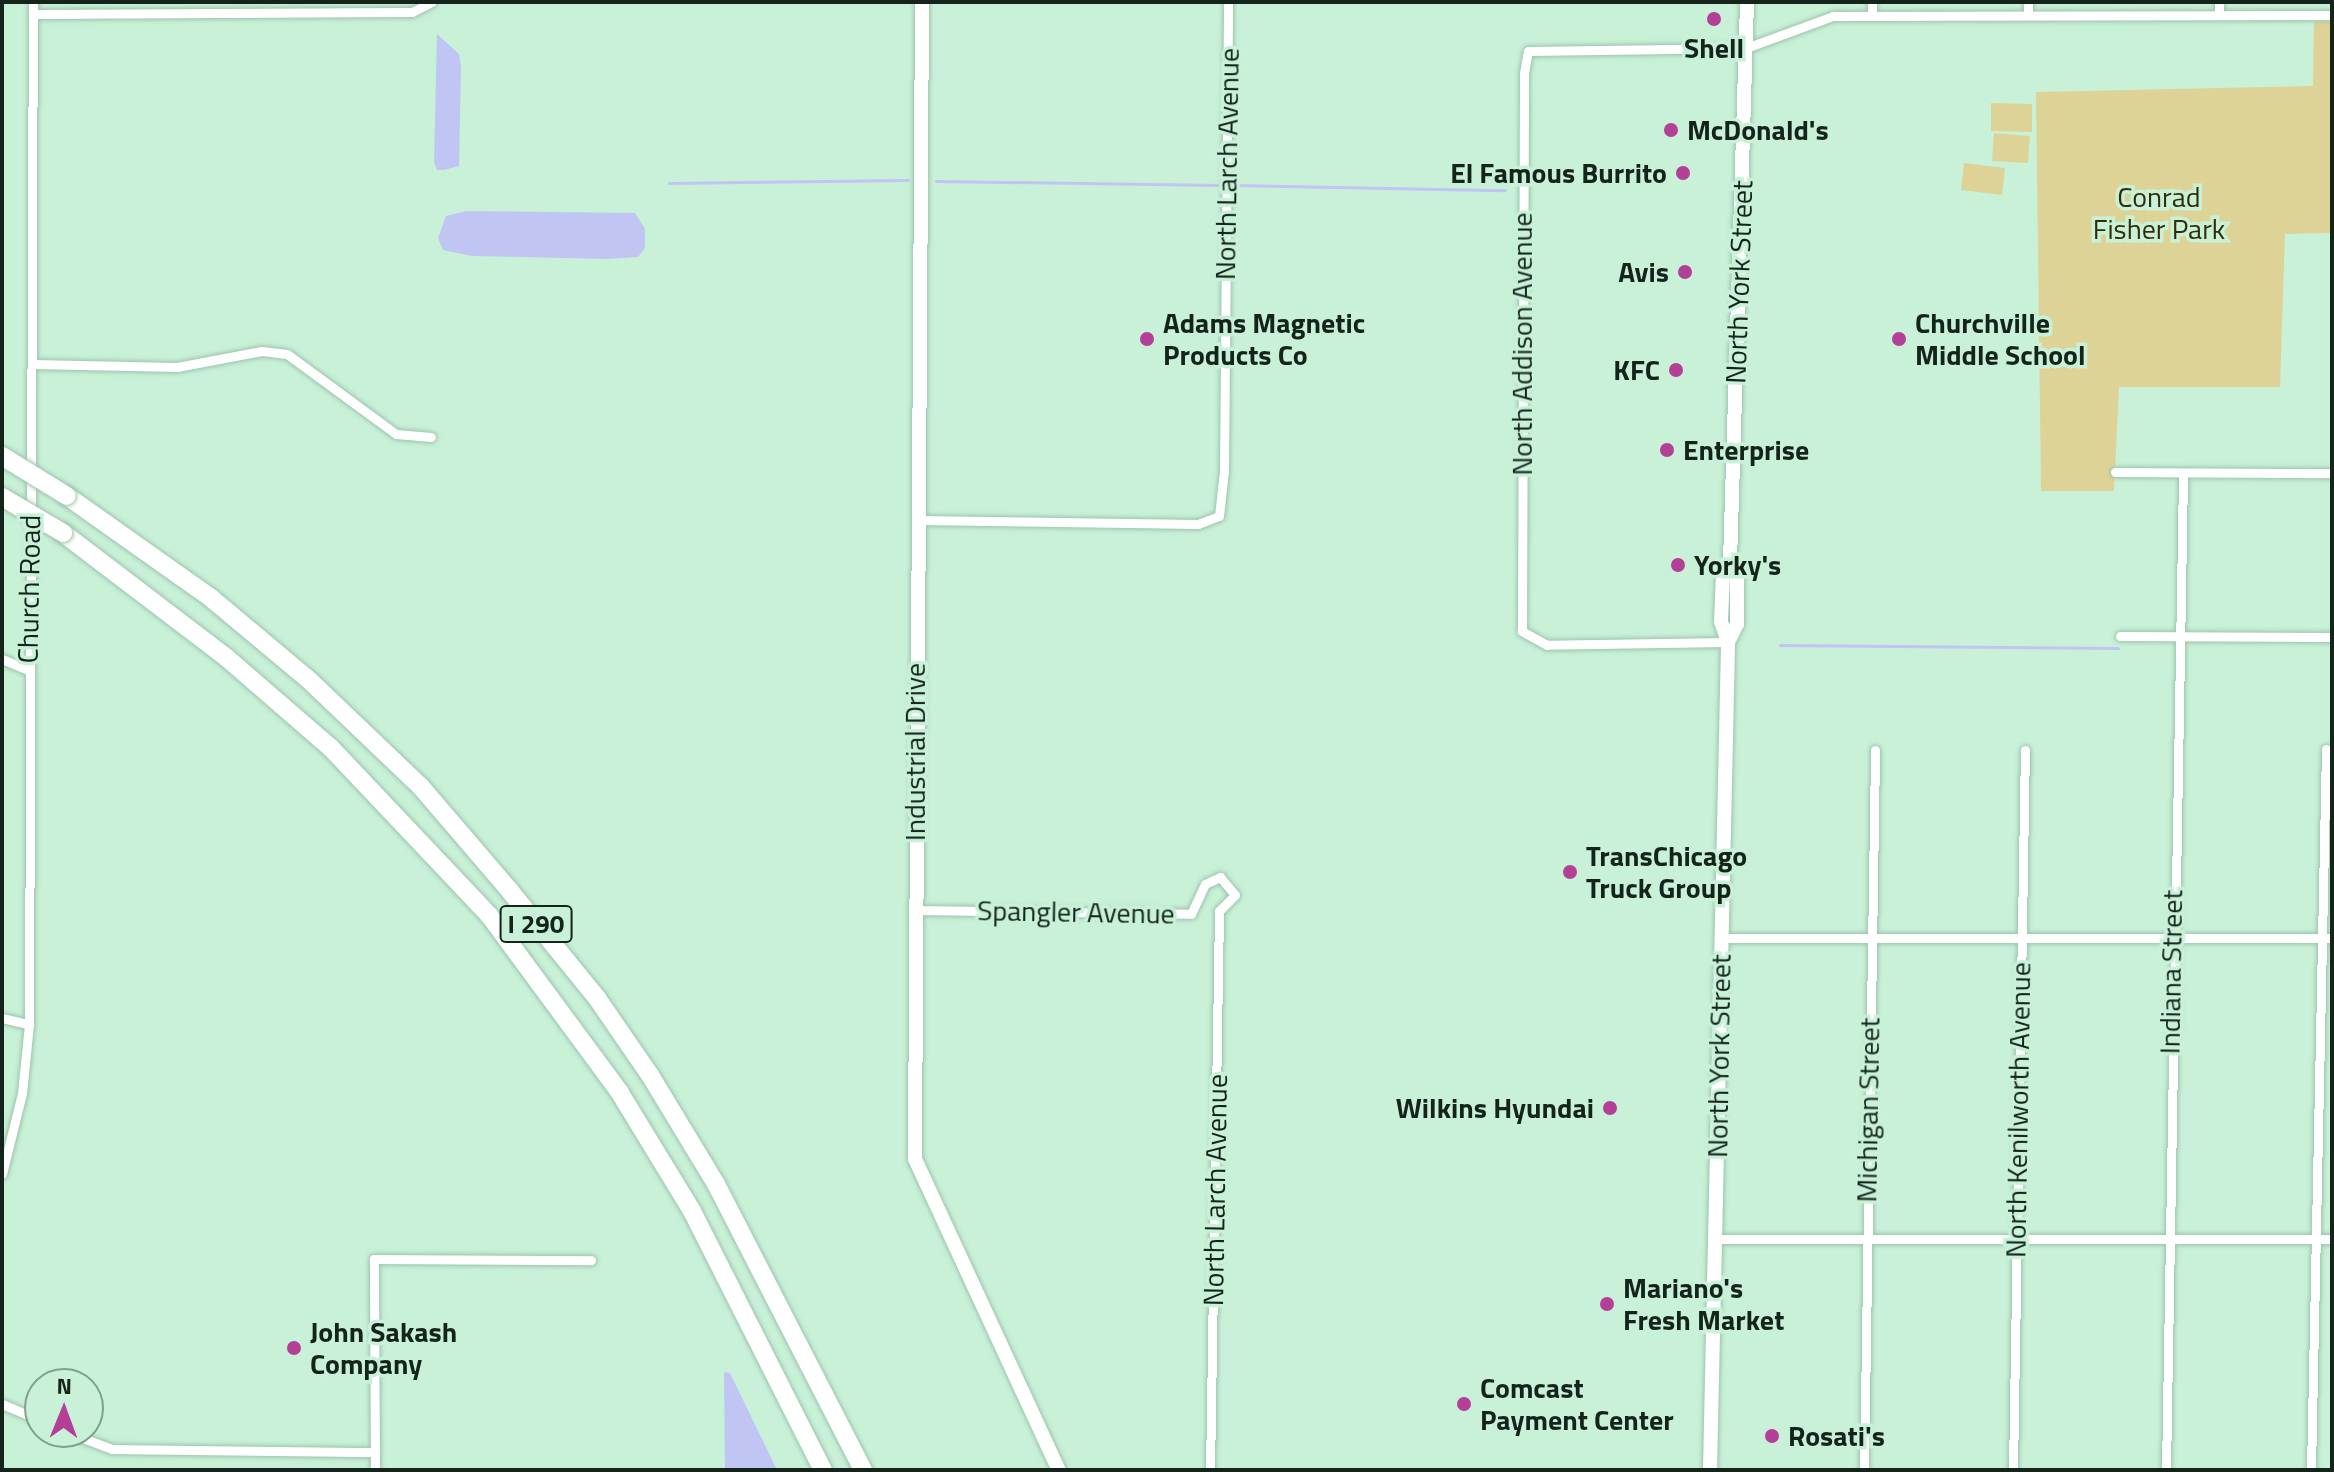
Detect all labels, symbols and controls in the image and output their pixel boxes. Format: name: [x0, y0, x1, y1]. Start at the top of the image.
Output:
marker: Shell: [1705, 10, 1723, 28]
place label: Shell: [1684, 31, 1744, 65]
street label: North Larch Avenue: [1208, 48, 1246, 280]
place label: McDonald's: [1687, 113, 1829, 147]
marker: McDonald's: [1662, 121, 1680, 139]
place label: El Famous Burrito: [1450, 156, 1667, 190]
marker: El Famous Burrito: [1674, 164, 1692, 182]
street label: North York Street: [1719, 180, 1759, 384]
park label: Conrad Fisher Park: [2093, 180, 2225, 246]
street label: North Addison Avenue: [1505, 212, 1539, 476]
place label: Avis: [1618, 255, 1669, 289]
marker: Avis: [1676, 263, 1694, 281]
place label: Adams Magnetic Products Co: [1163, 306, 1365, 372]
place label: Churchville Middle School: [1915, 306, 2086, 372]
marker: Adams Magnetic Products Co: [1138, 330, 1156, 348]
marker: Churchville Middle School: [1890, 330, 1908, 348]
place label: KFC: [1613, 353, 1660, 387]
marker: KFC: [1667, 361, 1685, 379]
place label: Enterprise: [1683, 433, 1809, 467]
marker: Enterprise: [1658, 441, 1676, 459]
street label: Church Road: [11, 514, 47, 664]
place label: Yorky's: [1694, 548, 1781, 582]
marker: Yorky's: [1669, 556, 1687, 574]
street label: Industrial Drive: [898, 663, 932, 841]
place label: TransChicago Truck Group: [1586, 839, 1747, 905]
marker: TransChicago Truck Group: [1561, 863, 1579, 881]
street label: Indiana Street: [2153, 890, 2189, 1054]
street label: Spangler Avenue: [977, 893, 1175, 931]
road number: I 290: [498, 902, 574, 946]
street label: North York Street: [1700, 954, 1738, 1158]
street label: North Kenilworth Avenue: [1999, 962, 2037, 1258]
street label: Michigan Street: [1850, 1017, 1886, 1203]
street label: North Larch Avenue: [1196, 1074, 1234, 1306]
place label: Wilkins Hyundai: [1396, 1091, 1594, 1125]
marker: Wilkins Hyundai: [1601, 1099, 1619, 1117]
place label: Mariano's Fresh Market: [1623, 1271, 1784, 1337]
marker: Mariano's Fresh Market: [1598, 1295, 1616, 1313]
place label: John Sakash Company: [310, 1315, 457, 1381]
marker: John Sakash Company: [285, 1339, 303, 1357]
north arrow: [24, 1368, 104, 1448]
text: N: [56, 1369, 72, 1403]
place label: Comcast Payment Center: [1480, 1371, 1674, 1437]
marker: Comcast Payment Center: [1455, 1395, 1473, 1413]
place label: Rosati's: [1788, 1419, 1885, 1453]
marker: Rosati's: [1763, 1427, 1781, 1445]

